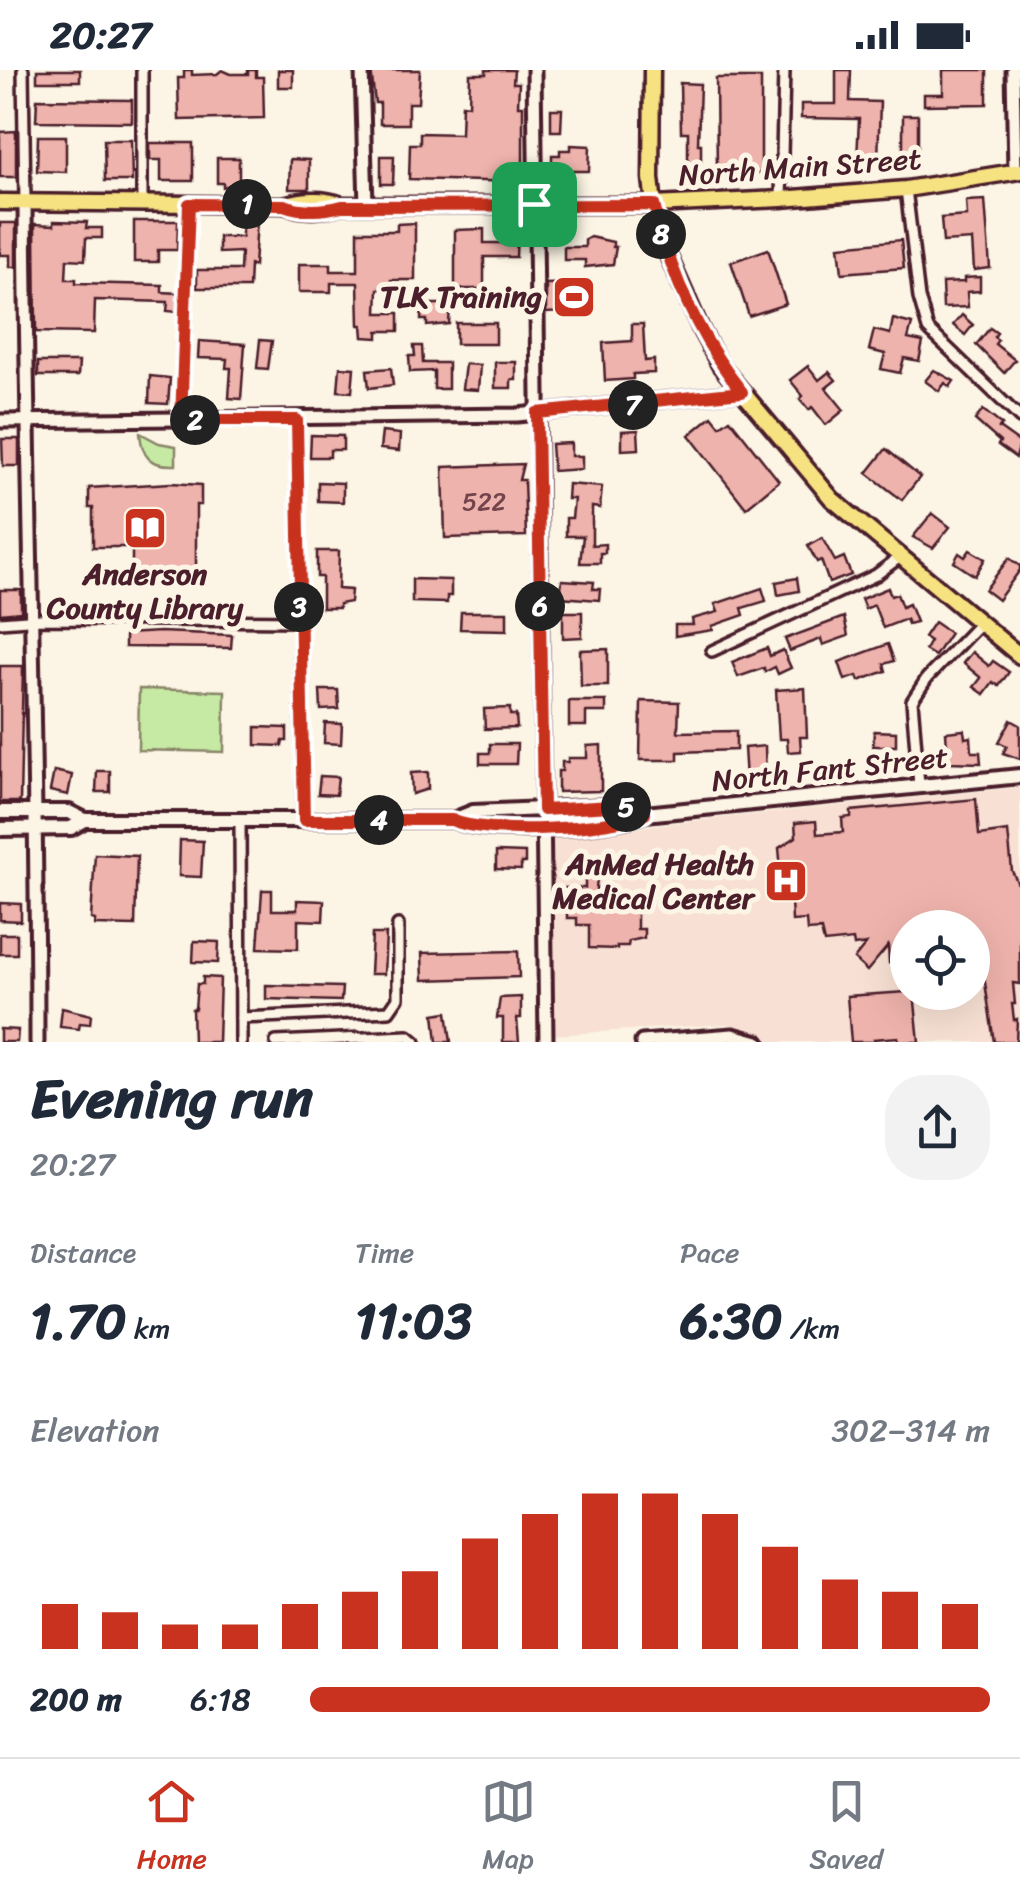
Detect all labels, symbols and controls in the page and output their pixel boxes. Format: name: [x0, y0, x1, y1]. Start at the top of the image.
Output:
text: 20:27: [50, 2, 151, 69]
street label: North Main Street: [677, 132, 923, 202]
pin: [492, 162, 577, 247]
icon: arrive: [507, 177, 562, 232]
pin: 1: [222, 179, 272, 229]
text: 1: [241, 179, 253, 228]
pin: 8: [636, 209, 686, 259]
text: 8: [653, 209, 669, 258]
place label: TLK Training: [380, 270, 542, 324]
sports icon: TLK Training: [551, 274, 597, 320]
pin: 7: [608, 380, 658, 430]
text: 7: [625, 380, 641, 429]
pin: 2: [170, 395, 220, 445]
text: 2: [187, 395, 203, 444]
house number: 522: [462, 479, 506, 524]
library icon: Anderson County Library: [122, 505, 168, 551]
place label: Anderson County Library: [46, 547, 245, 635]
pin: 6: [515, 581, 565, 631]
text: 6: [532, 581, 548, 630]
pin: 3: [274, 582, 324, 632]
text: 3: [291, 582, 307, 631]
street label: North Fant Street: [709, 730, 951, 808]
pin: 5: [601, 782, 651, 832]
text: 5: [617, 782, 635, 831]
pin: 4: [354, 795, 404, 845]
text: 4: [370, 795, 388, 844]
place label: AnMed Health Medical Center: [551, 837, 756, 925]
hospital icon: AnMed Health Medical Center: [763, 858, 809, 904]
map controls: [890, 910, 990, 1010]
button: locate: [890, 910, 990, 1010]
text: Evening run: [30, 1050, 313, 1147]
button: share: [885, 1075, 990, 1180]
text: 20:27: [30, 1136, 115, 1193]
text: Distance: [30, 1228, 136, 1277]
text: Time: [355, 1228, 414, 1277]
text: Pace: [680, 1228, 739, 1277]
text: 1.70: [30, 1277, 127, 1366]
text: 11:03: [355, 1277, 472, 1366]
text: 6:30: [680, 1277, 783, 1366]
text: km: [127, 1304, 170, 1353]
text: /km: [783, 1304, 840, 1353]
text: Elevation: [30, 1402, 160, 1459]
text: 302–314 m: [831, 1402, 990, 1459]
text: 200 m: [30, 1671, 122, 1728]
text: 6:18: [190, 1671, 251, 1728]
tab: Home: [137, 1774, 207, 1883]
tab: Map: [481, 1774, 536, 1883]
tab: Saved: [809, 1774, 883, 1883]

